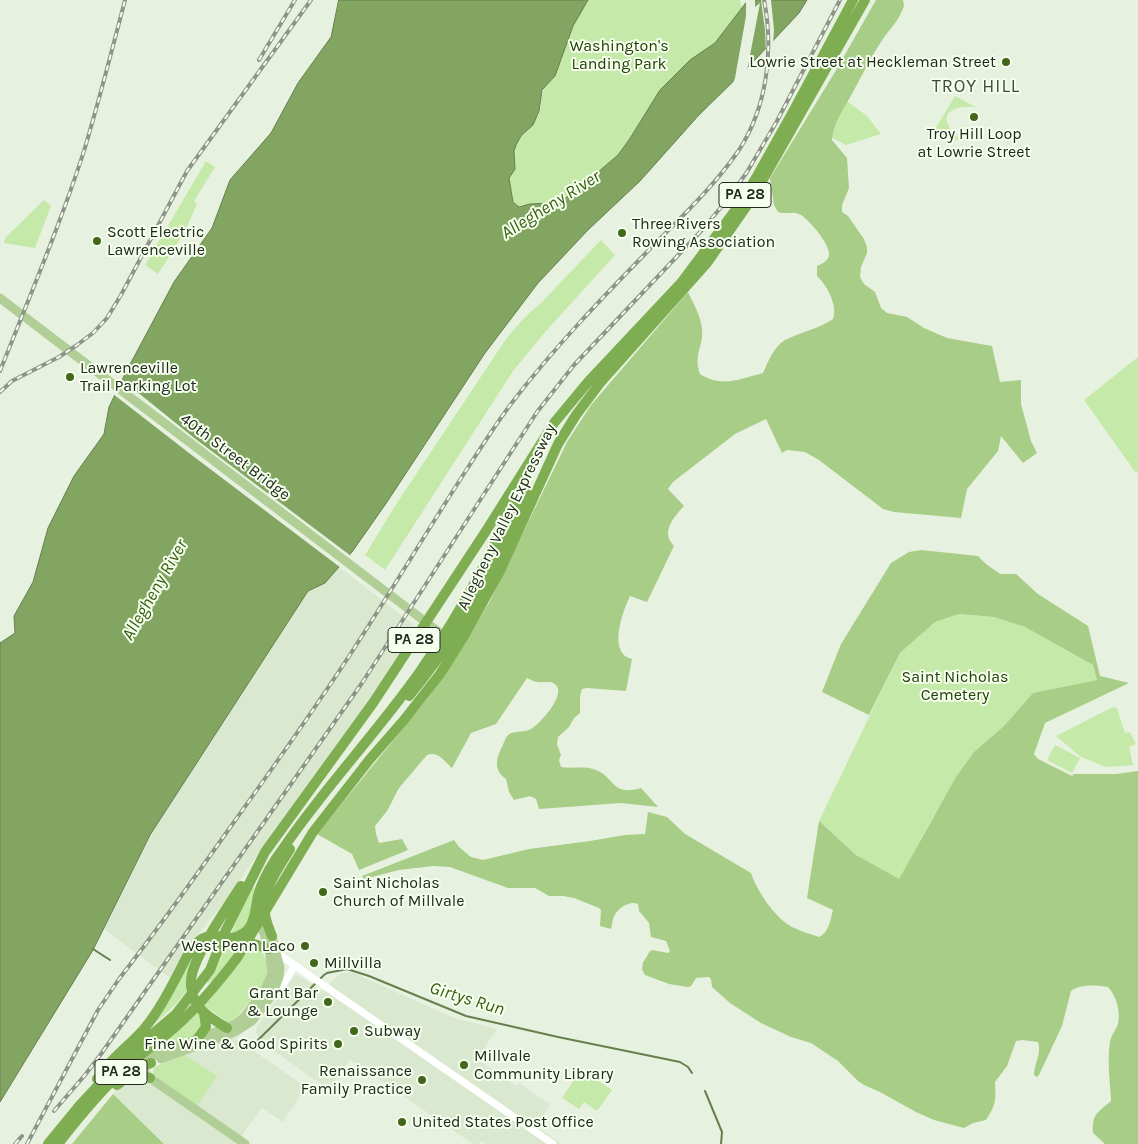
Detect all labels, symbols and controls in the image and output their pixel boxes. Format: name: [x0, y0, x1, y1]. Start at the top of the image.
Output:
park label: Washington's Landing Park: [569, 36, 669, 74]
place label: Lowrie Street at Heckleman Street: [749, 52, 996, 72]
marker: Lowrie Street at Heckleman Street: [1000, 56, 1012, 68]
district label: TROY HILL: [931, 76, 1021, 98]
marker: Troy Hill Loop at Lowrie Street: [968, 111, 980, 123]
place label: Troy Hill Loop at Lowrie Street: [918, 124, 1030, 162]
water label: Allegheny River: [497, 166, 605, 244]
road number: PA 28: [719, 182, 771, 208]
place label: Three Rivers Rowing Association: [632, 214, 775, 252]
place label: Scott Electric Lawrenceville: [107, 222, 205, 260]
marker: Three Rivers Rowing Association: [616, 227, 628, 239]
marker: Scott Electric Lawrenceville: [91, 235, 103, 247]
place label: Lawrenceville Trail Parking Lot: [80, 358, 196, 396]
marker: Lawrenceville Trail Parking Lot: [64, 371, 76, 383]
street label: 40th Street Bridge: [176, 409, 294, 505]
street label: Allegheny Valley Expressway: [453, 421, 561, 613]
water label: Allegheny River: [117, 536, 193, 644]
road number: PA 28: [388, 628, 440, 652]
park label: Saint Nicholas Cemetery: [902, 667, 1008, 705]
place label: Saint Nicholas Church of Millvale: [333, 873, 464, 911]
marker: Saint Nicholas Church of Millvale: [317, 886, 329, 898]
place label: West Penn Laco: [181, 936, 295, 956]
marker: West Penn Laco: [299, 940, 311, 952]
place label: Millvilla: [324, 953, 382, 973]
marker: Millvilla: [308, 957, 320, 969]
water label: Girtys Run: [427, 977, 507, 1021]
place label: Grant Bar & Lounge: [247, 983, 318, 1021]
marker: Grant Bar & Lounge: [322, 996, 334, 1008]
place label: Subway: [364, 1021, 421, 1041]
marker: Subway: [348, 1025, 360, 1037]
place label: Fine Wine & Good Spirits: [144, 1034, 328, 1054]
marker: Fine Wine & Good Spirits: [332, 1038, 344, 1050]
place label: Millvale Community Library: [474, 1046, 613, 1084]
marker: Millvale Community Library: [458, 1059, 470, 1071]
road number: PA 28: [95, 1060, 147, 1084]
place label: Renaissance Family Practice: [301, 1061, 412, 1099]
marker: Renaissance Family Practice: [416, 1074, 428, 1086]
place label: United States Post Office: [412, 1112, 594, 1132]
marker: United States Post Office: [396, 1116, 408, 1128]

